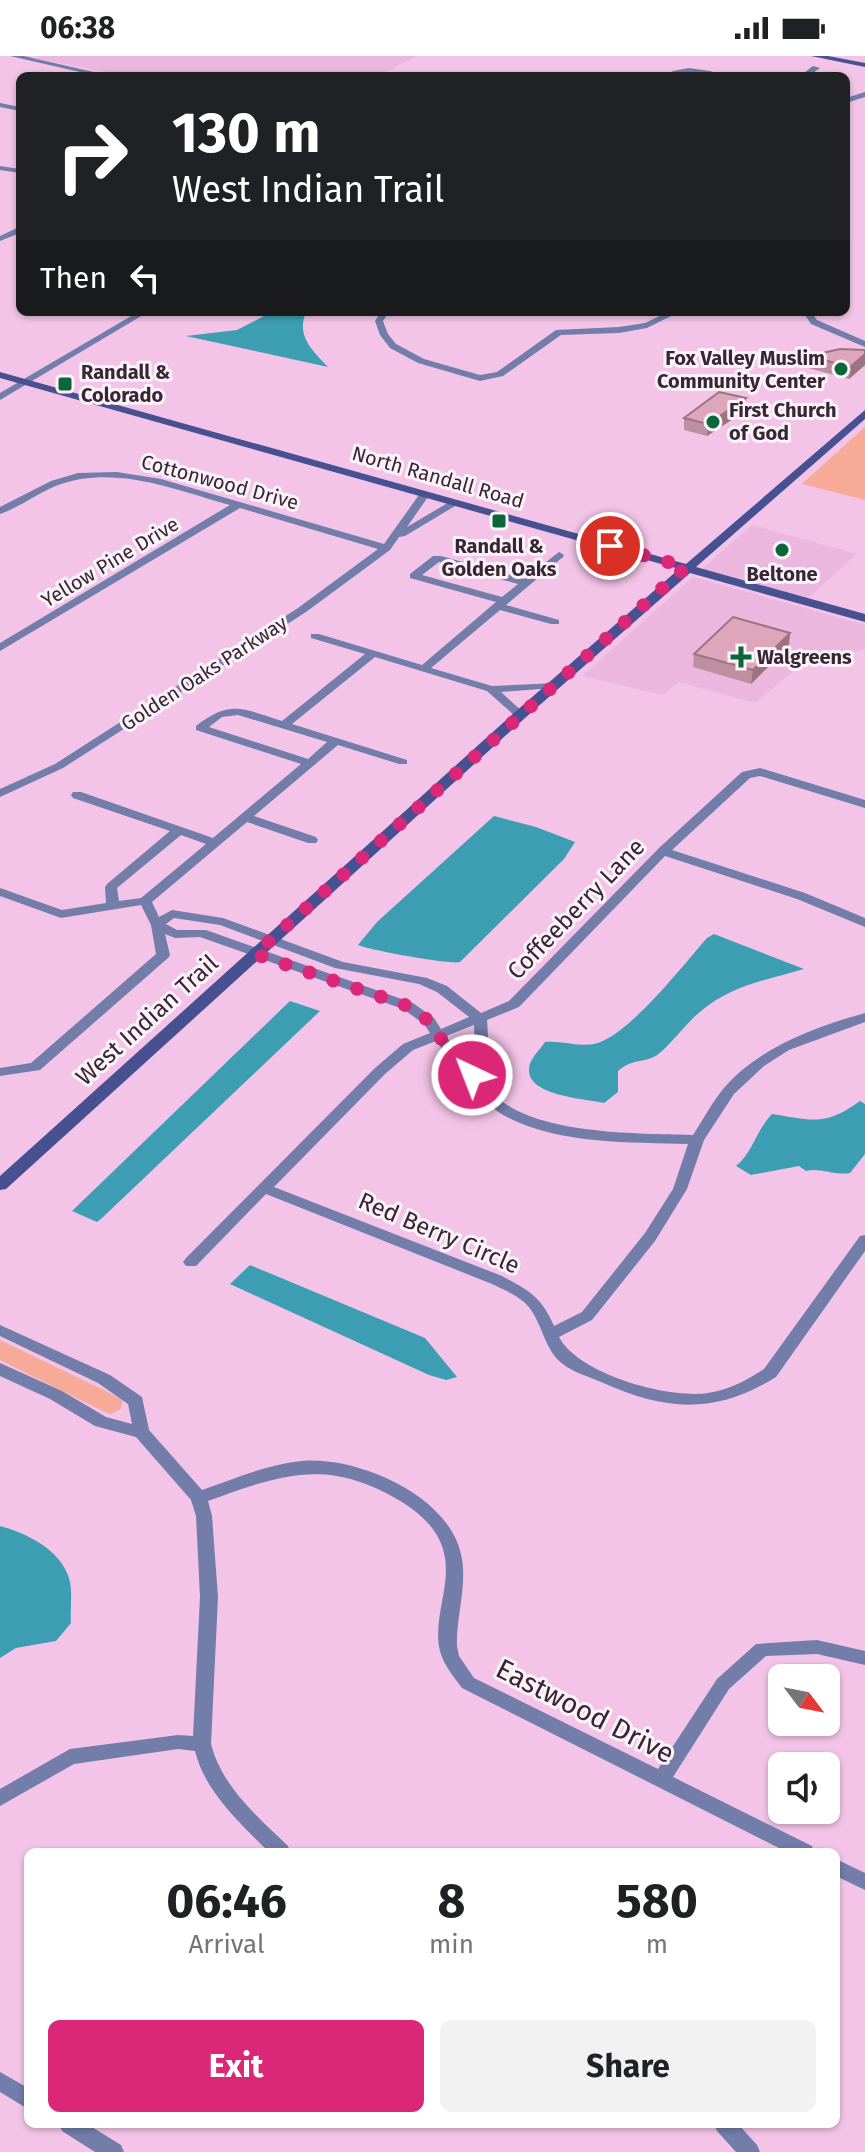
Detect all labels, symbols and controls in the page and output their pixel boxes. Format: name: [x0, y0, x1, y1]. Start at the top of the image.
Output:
text: 06:38: [40, 10, 115, 46]
text: 130 m: [172, 100, 320, 167]
icon: right: [40, 104, 144, 208]
text: West Indian Trail: [172, 168, 444, 212]
icon: left: [123, 256, 167, 300]
text: Then: [40, 260, 107, 296]
place label: Fox Valley Muslim Community Center: [657, 346, 826, 393]
place label: Randall & Colorado: [81, 360, 170, 407]
marker: Fox Valley Muslim Community Center: [832, 360, 850, 378]
marker: Randall & Colorado: [56, 375, 74, 393]
place label: First Church of God: [729, 398, 837, 445]
marker: First Church of God: [704, 413, 722, 431]
street label: North Randall Road: [349, 441, 527, 513]
street label: Cottonwood Drive: [139, 449, 301, 515]
street label: Yellow Pine Drive: [37, 512, 183, 612]
marker: Randall & Golden Oaks: [490, 512, 508, 530]
pin: [576, 512, 644, 580]
icon: arrive: [588, 524, 632, 568]
place label: Randall & Golden Oaks: [442, 534, 557, 581]
marker: Beltone: [773, 541, 791, 559]
place label: Beltone: [747, 562, 817, 586]
street label: Golden Oaks Parkway: [116, 610, 292, 736]
place label: Walgreens: [757, 645, 852, 669]
marker: Walgreens: [732, 648, 750, 666]
street label: Coffeeberry Lane: [502, 833, 650, 985]
street label: West Indian Trail: [70, 949, 224, 1091]
position arrow: [430, 1033, 514, 1117]
street label: Red Berry Circle: [354, 1186, 524, 1280]
street label: Eastwood Drive: [490, 1652, 680, 1770]
north arrow: [768, 1664, 840, 1736]
map controls: [768, 1664, 840, 1824]
button: sound: [768, 1752, 840, 1824]
text: 06:46: [166, 1872, 287, 1930]
text: 8: [438, 1872, 465, 1930]
text: 580: [616, 1872, 698, 1930]
text: Arrival: [188, 1929, 265, 1960]
text: min: [429, 1929, 474, 1960]
text: m: [646, 1929, 668, 1960]
button: Exit: [48, 2020, 424, 2112]
button: Share: [440, 2020, 816, 2112]

